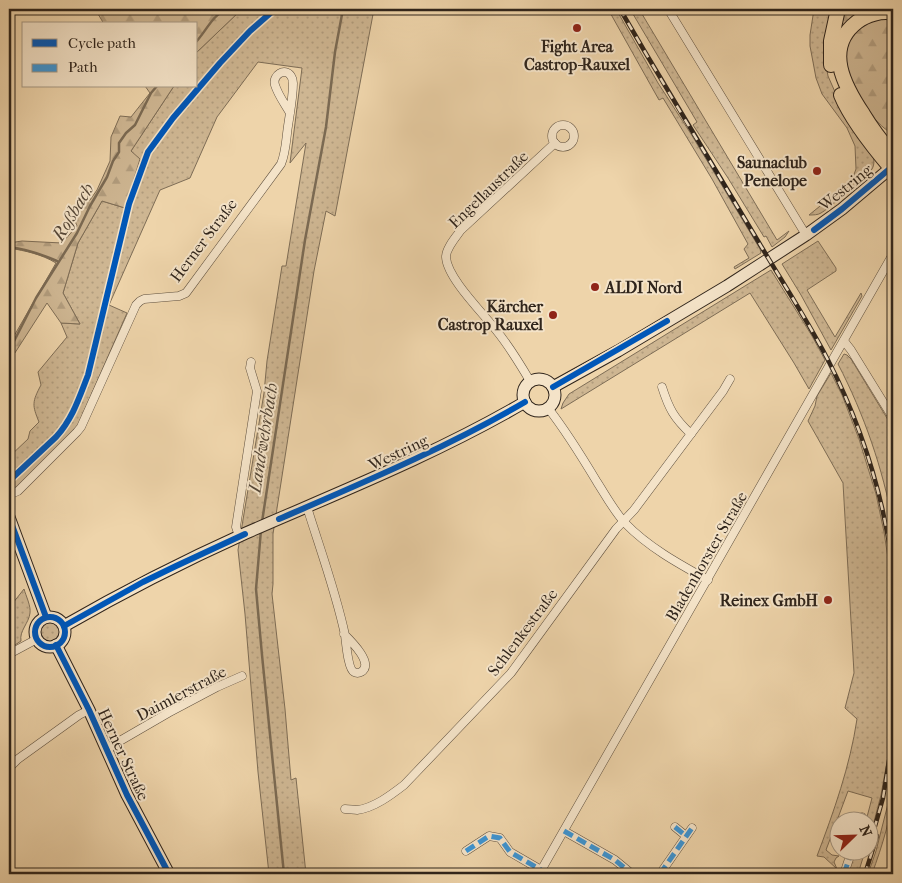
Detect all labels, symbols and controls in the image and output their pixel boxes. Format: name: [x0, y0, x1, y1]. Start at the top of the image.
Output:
legend: [22, 22, 198, 88]
marker: Fight Area Castrop-Rauxel: [571, 22, 583, 34]
text: Cycle path: [68, 34, 136, 52]
place label: Fight Area Castrop-Rauxel: [524, 37, 631, 75]
text: Path: [68, 58, 98, 76]
street label: Engellaustraße: [445, 147, 532, 232]
place label: Saunaclub Penelope: [737, 153, 808, 191]
street label: Westring: [814, 160, 876, 215]
marker: Saunaclub Penelope: [811, 165, 823, 177]
water label: Roßbach: [48, 180, 99, 246]
street label: Herner Straße: [166, 195, 241, 286]
place label: ALDI Nord: [604, 278, 683, 297]
marker: ALDI Nord: [589, 281, 601, 293]
place label: Kärcher Castrop Rauxel: [438, 297, 544, 335]
marker: Kärcher Castrop Rauxel: [547, 309, 559, 321]
water label: Landwehrbach: [244, 382, 283, 497]
street label: Westring: [364, 430, 431, 475]
street label: Bladenhorster Straße: [662, 488, 751, 624]
street label: Schlenkestraße: [483, 585, 561, 680]
place label: Reinex GmbH: [720, 591, 818, 610]
marker: Reinex GmbH: [822, 594, 834, 606]
street label: Daimlerstraße: [133, 662, 230, 725]
street label: Herner Straße: [94, 705, 153, 803]
north arrow: [830, 810, 880, 860]
text: N: [856, 823, 876, 840]

